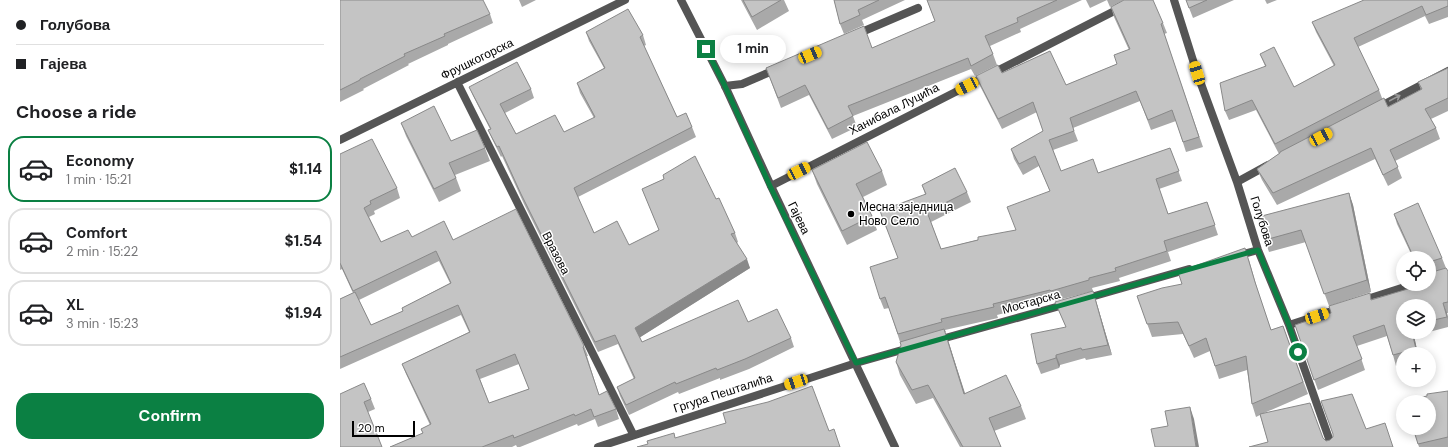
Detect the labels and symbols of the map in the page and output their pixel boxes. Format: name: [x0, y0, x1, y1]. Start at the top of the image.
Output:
street label: Фрушкогорска: [438, 34, 516, 84]
callout: 1 min: [720, 35, 786, 63]
route end: [697, 40, 715, 58]
car: [797, 45, 823, 65]
car: [1188, 60, 1206, 86]
car: [954, 75, 980, 97]
street label: Ханибала Луцића: [846, 79, 942, 139]
one-way arrow: [1389, 94, 1401, 102]
car: [1308, 126, 1334, 148]
car: [786, 160, 812, 182]
street label: Голубова: [1246, 194, 1278, 248]
street label: Гајева: [784, 199, 814, 237]
place label: Месна заједница Ново Село: [859, 199, 954, 229]
marker: Месна заједница Ново Село: [846, 209, 856, 219]
street label: Вразова: [538, 229, 574, 277]
street label: Мостарска: [1000, 286, 1062, 318]
car: [1304, 307, 1330, 325]
route start: [1289, 343, 1307, 361]
street label: Гргура Пешталића: [671, 369, 775, 417]
car: [783, 373, 809, 391]
scale bar: [352, 419, 415, 438]

